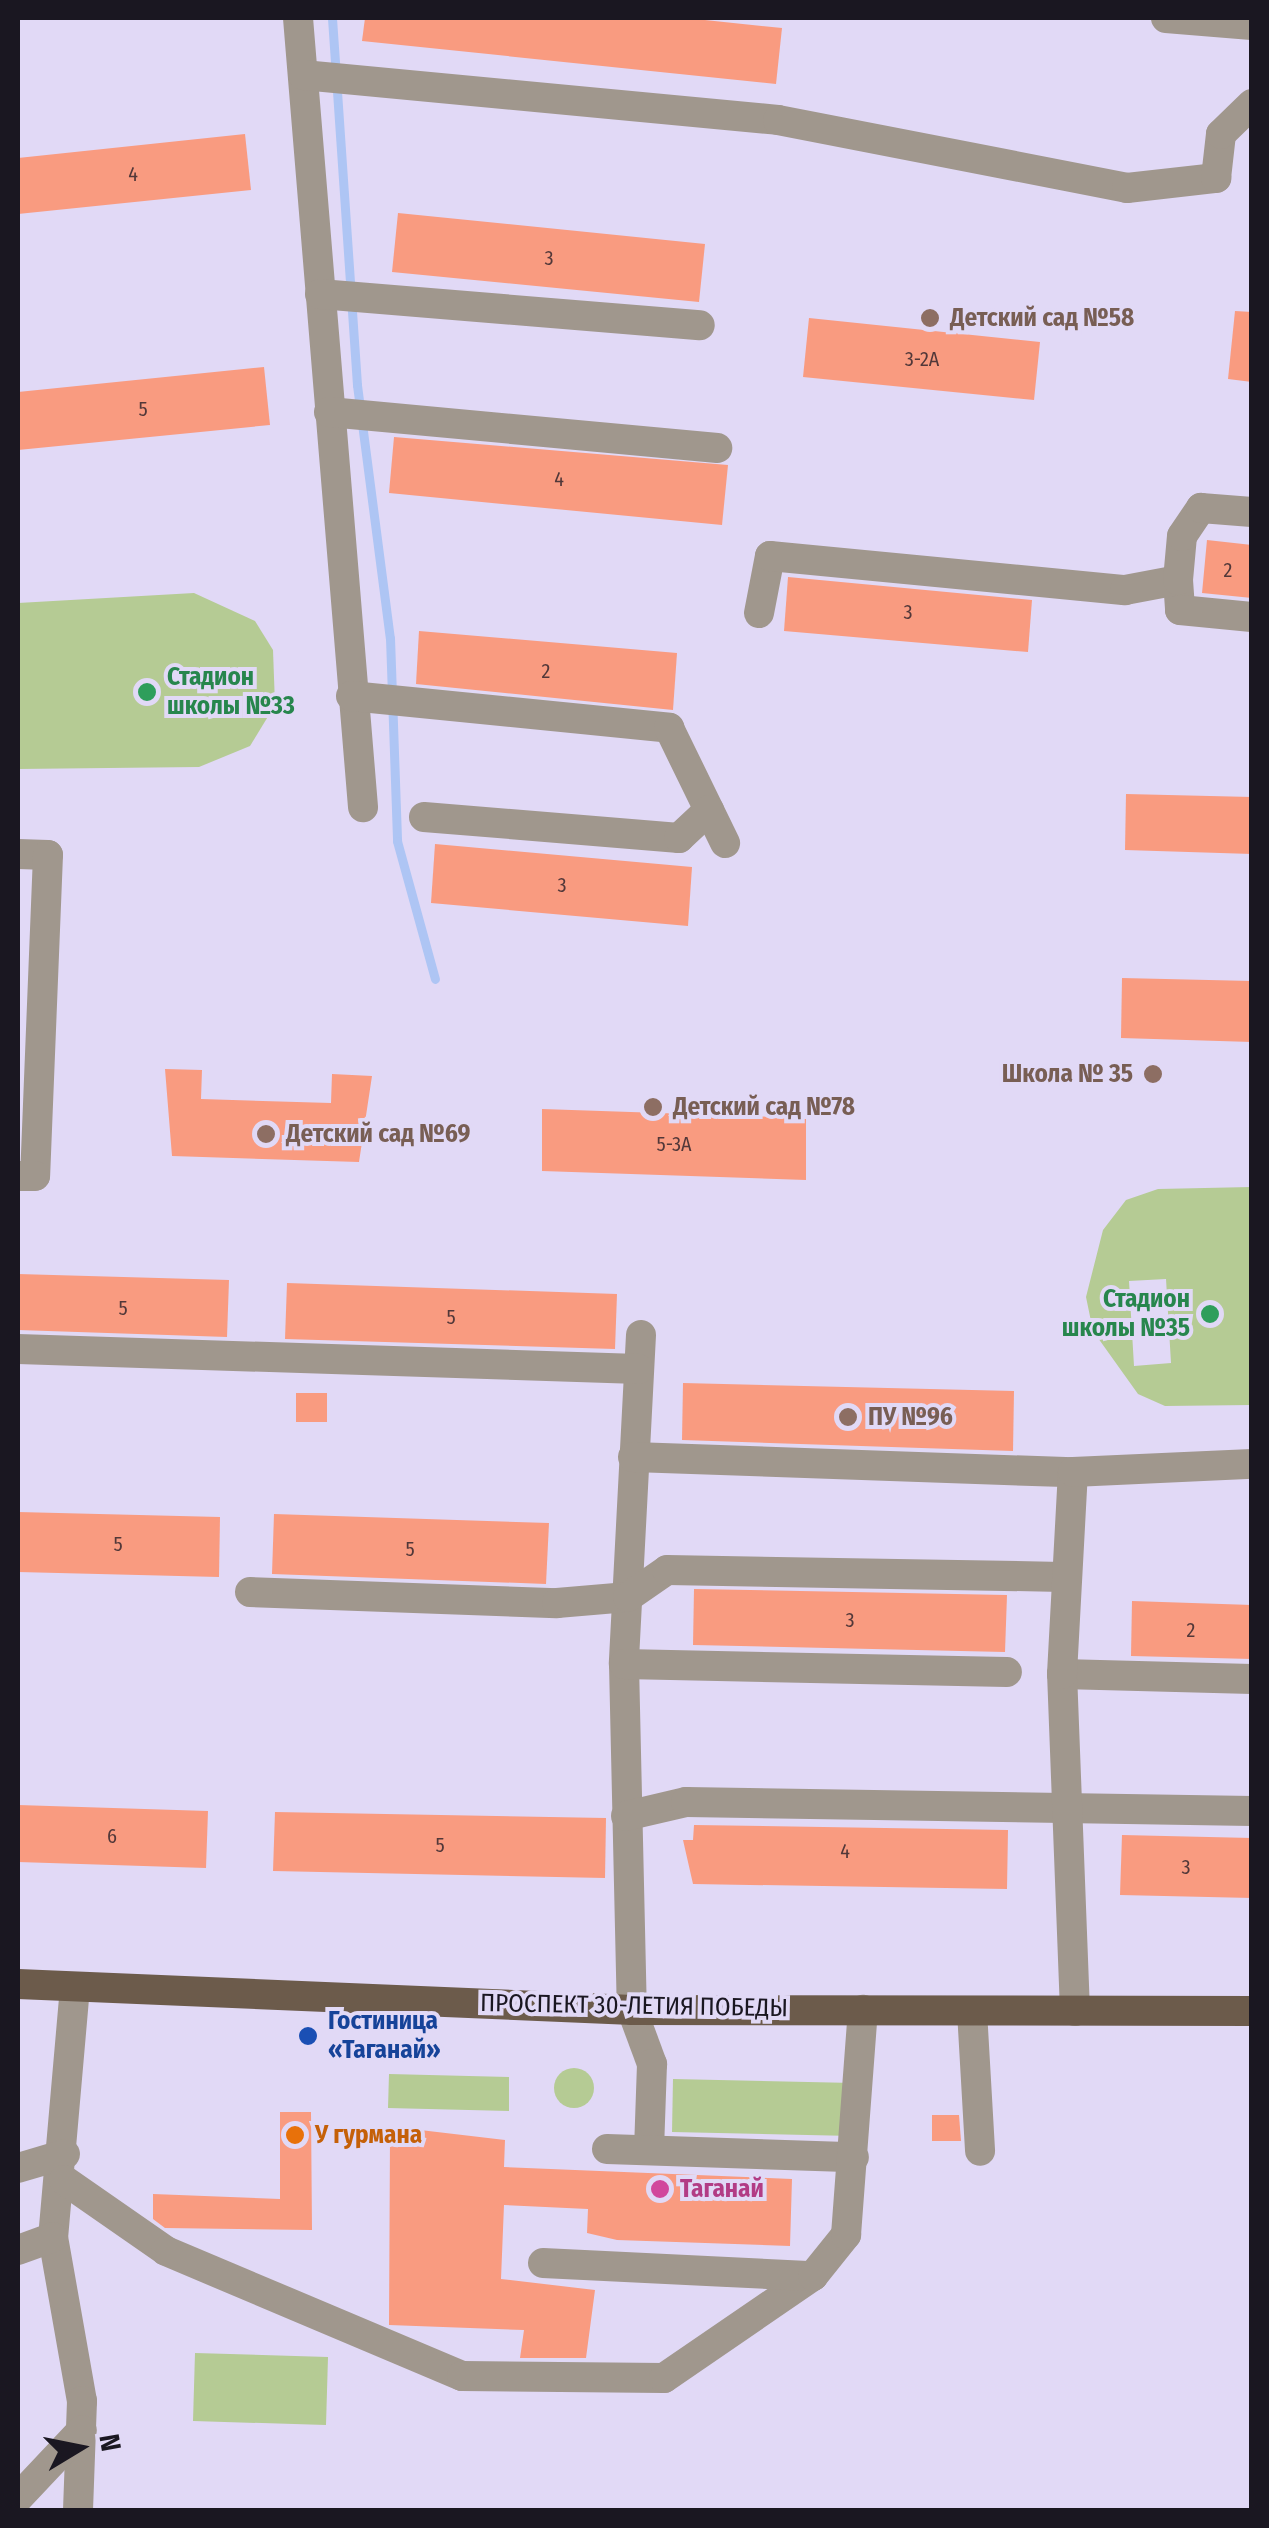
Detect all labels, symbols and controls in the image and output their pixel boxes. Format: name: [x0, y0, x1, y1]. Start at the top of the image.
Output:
house number: 4: [128, 162, 138, 186]
house number: 3: [544, 246, 554, 270]
place label: Детский сад №58: [950, 303, 1134, 333]
marker: Детский сад №58: [919, 307, 941, 329]
house number: 3-2А: [905, 347, 939, 371]
house number: 5: [138, 397, 148, 421]
house number: 4: [554, 467, 564, 491]
house number: 2: [1224, 558, 1232, 582]
house number: 3: [903, 600, 913, 624]
house number: 2: [542, 659, 550, 683]
place label: Стадион школы №33: [167, 663, 295, 722]
marker: Стадион школы №33: [136, 681, 158, 703]
house number: 3: [557, 873, 567, 897]
place label: Школа № 35: [1002, 1059, 1133, 1089]
marker: Школа № 35: [1142, 1063, 1164, 1085]
place label: Детский сад №78: [673, 1092, 855, 1122]
marker: Детский сад №78: [642, 1096, 664, 1118]
place label: Детский сад №69: [286, 1119, 470, 1149]
marker: Детский сад №69: [255, 1123, 277, 1145]
house number: 5-3А: [657, 1132, 691, 1156]
place label: Стадион школы №35: [1062, 1285, 1190, 1344]
house number: 5: [118, 1296, 128, 1320]
marker: Стадион школы №35: [1199, 1303, 1221, 1325]
house number: 5: [446, 1305, 456, 1329]
place label: ПУ №96: [868, 1402, 953, 1432]
marker: ПУ №96: [837, 1406, 859, 1428]
house number: 5: [113, 1532, 123, 1556]
house number: 5: [405, 1537, 415, 1561]
house number: 3: [845, 1608, 855, 1632]
house number: 2: [1187, 1618, 1195, 1642]
house number: 6: [107, 1824, 117, 1848]
house number: 5: [435, 1833, 445, 1857]
house number: 4: [840, 1839, 850, 1863]
house number: 3: [1181, 1855, 1191, 1879]
street label: ПРОСПЕКТ 30-ЛЕТИЯ ПОБЕДЫ: [480, 1988, 788, 2024]
place label: Гостиница «Таганай»: [328, 2007, 441, 2066]
marker: Гостиница «Таганай»: [297, 2025, 319, 2047]
place label: У гурмана: [315, 2120, 422, 2150]
marker: У гурмана: [284, 2124, 306, 2146]
place label: Таганай: [680, 2174, 764, 2204]
marker: Таганай: [649, 2178, 671, 2200]
north arrow: [30, 2398, 130, 2498]
text: N: [92, 2432, 128, 2454]

